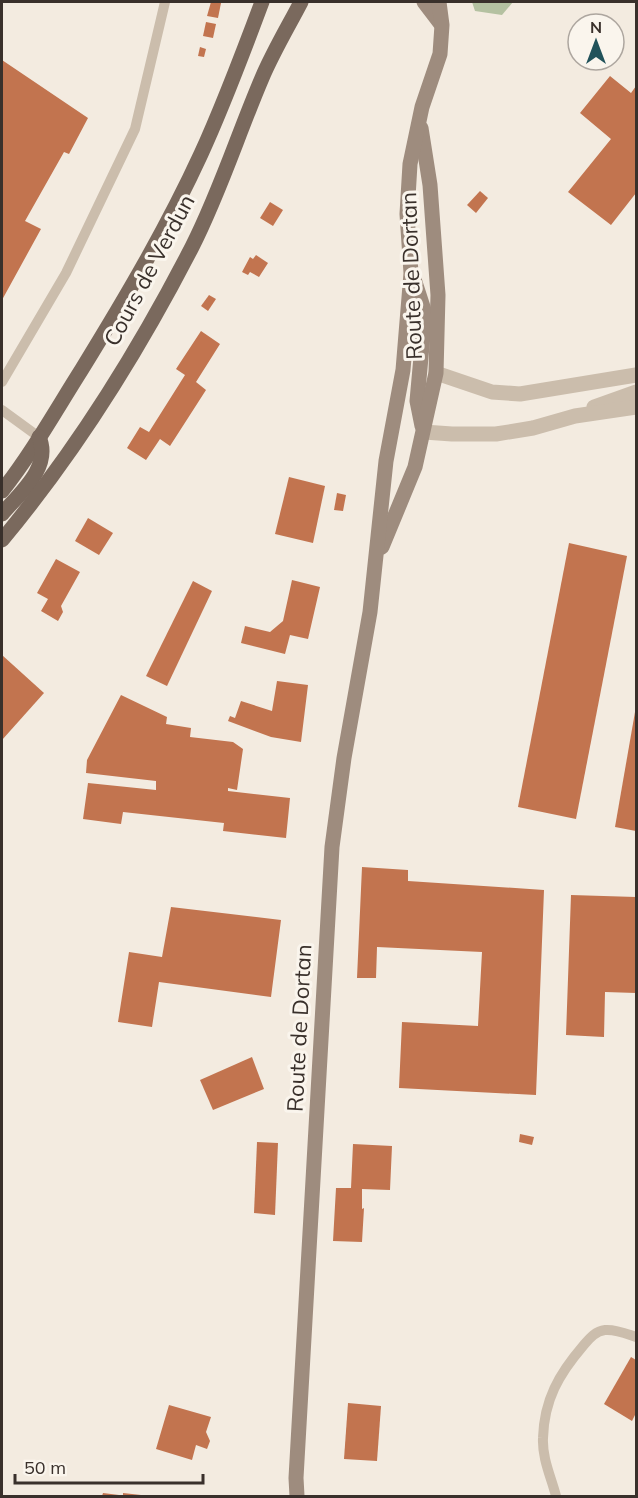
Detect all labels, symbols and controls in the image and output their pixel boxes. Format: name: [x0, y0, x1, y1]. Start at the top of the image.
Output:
north arrow: [566, 12, 626, 72]
text: N: [590, 17, 602, 37]
street label: Cours de Verdun: [97, 189, 201, 351]
street label: Route de Dortan: [394, 192, 428, 360]
street label: Route de Dortan: [281, 943, 317, 1113]
scale bar: [15, 1447, 202, 1485]
text: 50 m: [24, 1456, 66, 1479]

